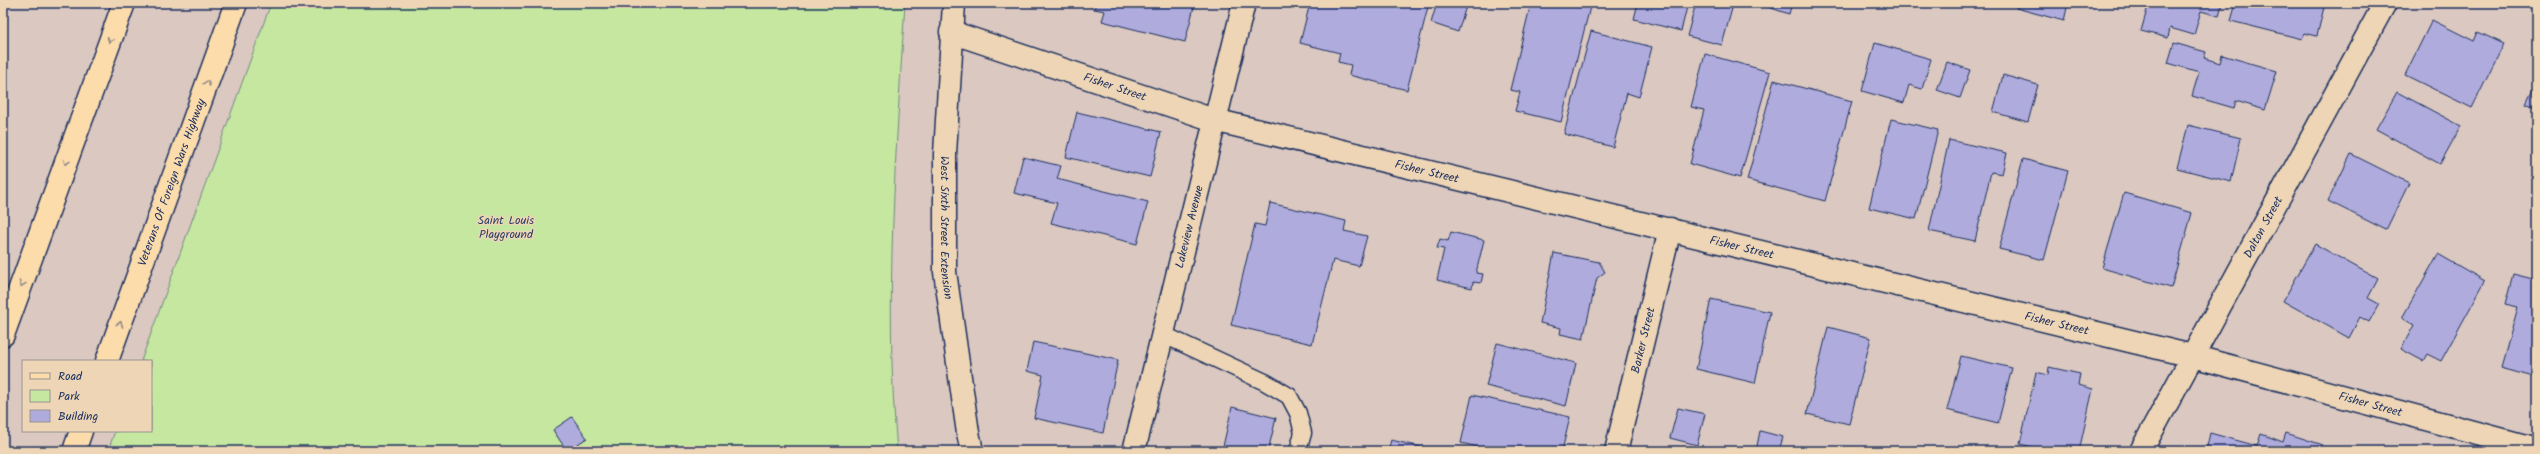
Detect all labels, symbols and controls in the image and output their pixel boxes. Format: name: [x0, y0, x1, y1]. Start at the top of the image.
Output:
one-way arrow: [107, 36, 115, 43]
street label: Fisher Street: [1081, 68, 1149, 106]
one-way arrow: [202, 80, 210, 87]
street label: Veterans Of Foreign Wars Highway: [133, 96, 210, 269]
street label: Fisher Street: [1393, 154, 1461, 188]
street label: West Sixth Street Extension: [936, 156, 958, 301]
one-way arrow: [63, 158, 71, 165]
street label: Lakeview Avenue: [1170, 183, 1209, 270]
street label: Dalton Street: [2238, 192, 2288, 262]
park label: Saint Louis Playground: [478, 211, 534, 244]
street label: Fisher Street: [1708, 230, 1776, 264]
one-way arrow: [19, 281, 27, 288]
street label: Barker Street: [1626, 305, 1660, 375]
street label: Fisher Street: [2023, 306, 2091, 340]
one-way arrow: [115, 321, 124, 328]
legend: [22, 360, 152, 432]
text: Road: [58, 367, 83, 386]
street label: Fisher Street: [2337, 386, 2405, 422]
text: Park: [58, 387, 80, 406]
text: Building: [58, 407, 98, 426]

